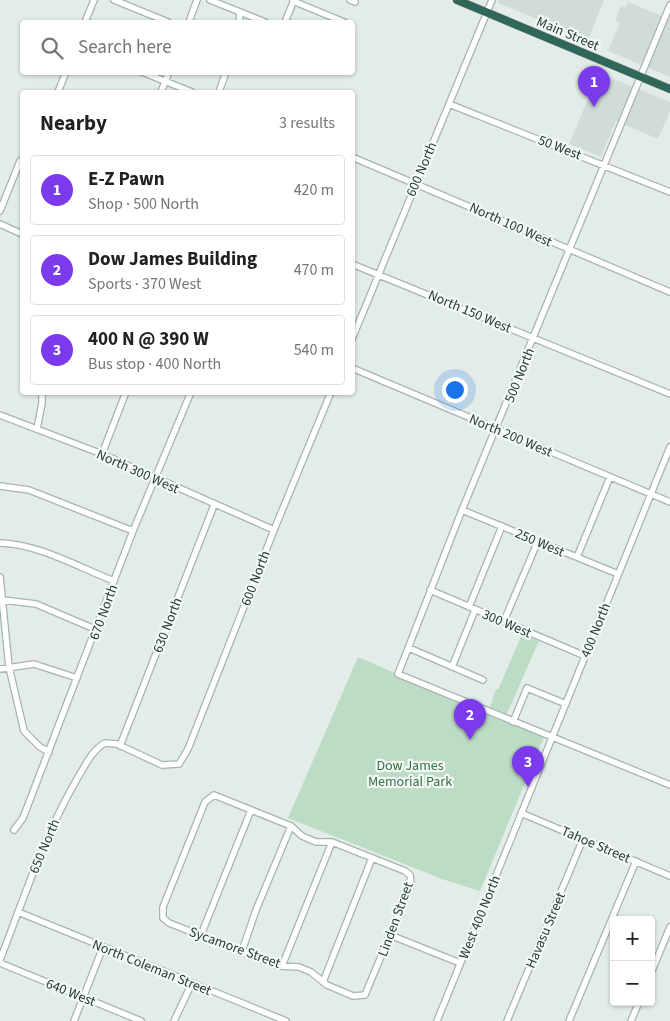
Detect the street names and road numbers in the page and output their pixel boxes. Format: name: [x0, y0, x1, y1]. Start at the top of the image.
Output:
street label: Main Street: [533, 12, 602, 56]
street label: 50 West: [535, 131, 584, 165]
street label: 600 North: [401, 139, 442, 200]
street label: North 100 West: [466, 198, 555, 252]
street label: North 150 West: [425, 285, 515, 339]
street label: 500 North: [500, 345, 540, 406]
street label: North 200 West: [466, 409, 556, 463]
street label: North 300 West: [93, 445, 182, 499]
street label: 250 West: [512, 524, 568, 562]
street label: 600 North: [236, 548, 276, 609]
street label: 670 North: [85, 582, 123, 643]
street label: 630 North: [148, 595, 188, 656]
street label: 400 North: [576, 600, 616, 661]
street label: 300 West: [479, 605, 535, 643]
street label: 650 North: [24, 816, 65, 877]
street label: Tahoe Street: [558, 821, 634, 869]
street label: West 400 North: [454, 873, 506, 962]
street label: Linden Street: [373, 879, 419, 959]
street label: Havasu Street: [521, 889, 571, 972]
street label: Sycamore Street: [186, 922, 283, 974]
street label: North Coleman Street: [89, 935, 214, 1001]
street label: 640 West: [43, 974, 99, 1012]

